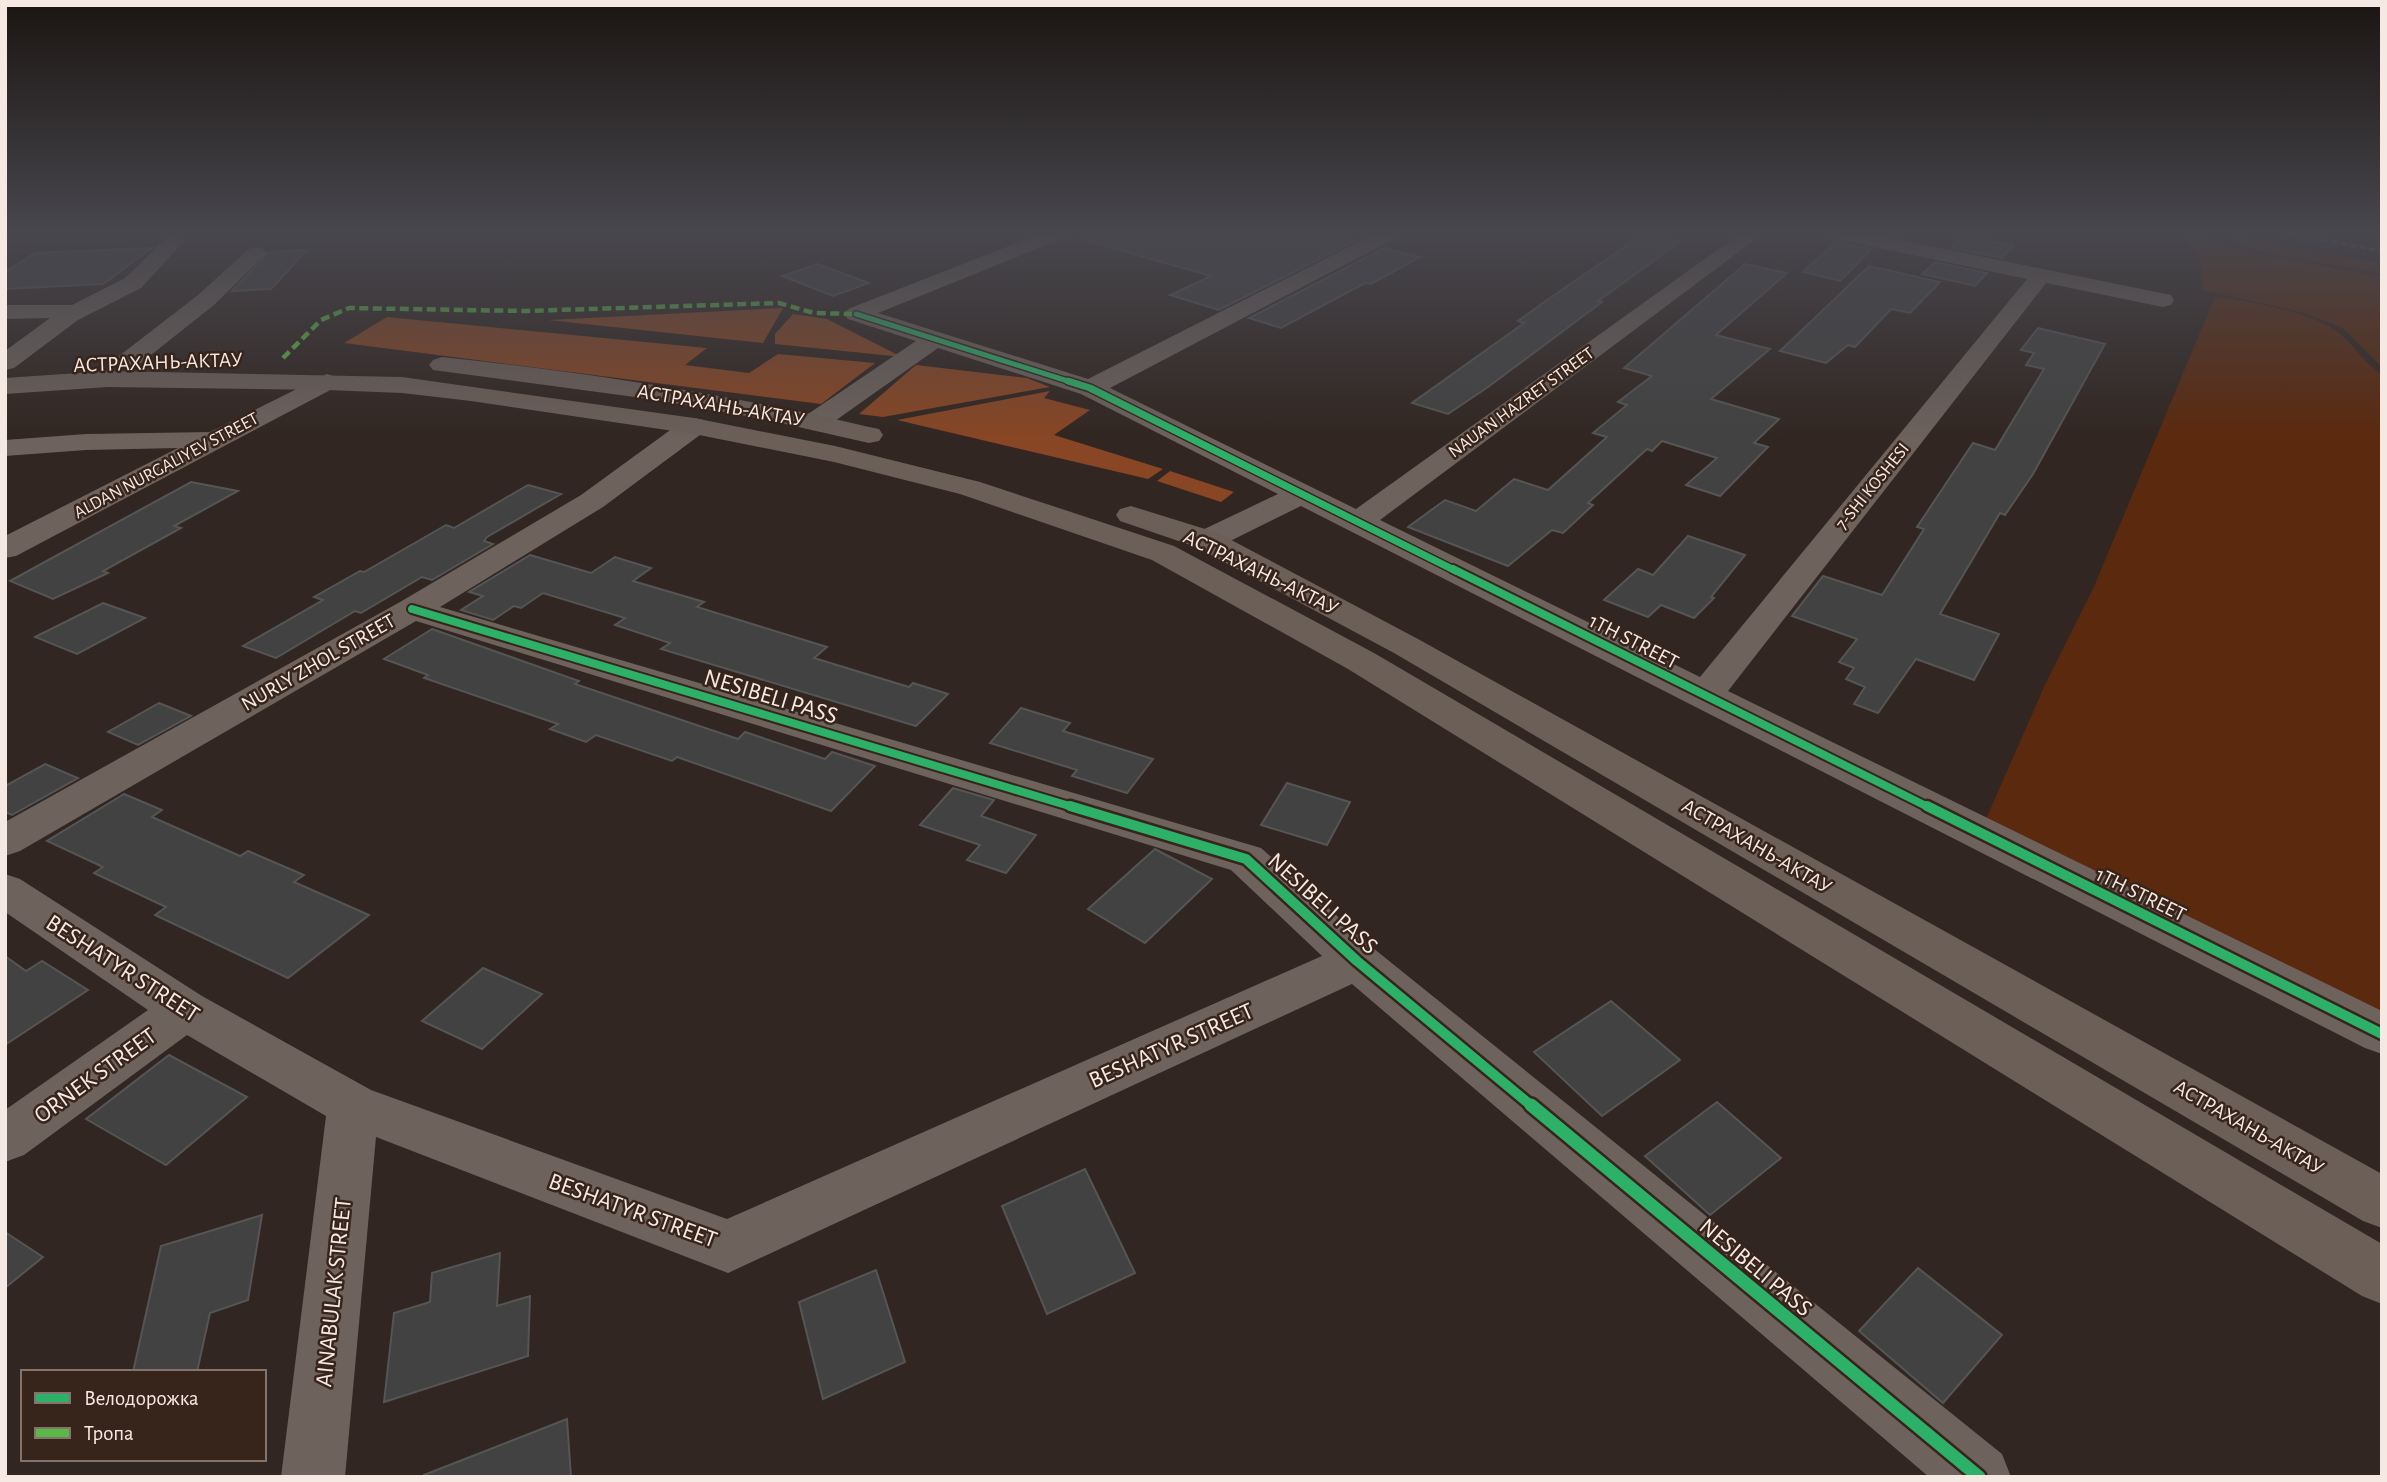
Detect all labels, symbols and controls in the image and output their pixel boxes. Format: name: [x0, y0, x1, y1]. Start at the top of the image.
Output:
street label: NAUAN HAZRET STREET: [1446, 344, 1598, 461]
street label: АСТРАХАНЬ-АКТАУ: [73, 349, 243, 376]
street label: АСТРАХАНЬ-АКТАУ: [636, 380, 806, 431]
street label: ALDAN NURGALIYEV STREET: [71, 409, 262, 522]
street label: 7-SHI KOSHESI: [1833, 440, 1913, 533]
street label: АСТРАХАНЬ-АКТАУ: [1180, 526, 1342, 619]
street label: NURLY ZHOL STREET: [238, 610, 399, 715]
street label: 1TH STREET: [1586, 610, 1682, 673]
street label: NESIBELI PASS: [701, 665, 840, 729]
street label: АСТРАХАНЬ-АКТАУ: [1678, 795, 1836, 898]
street label: NESIBELI PASS: [1263, 849, 1382, 959]
street label: 1TH STREET: [2092, 864, 2189, 925]
street label: BESHATYR STREET: [42, 910, 204, 1027]
street label: BESHATYR STREET: [1085, 999, 1258, 1093]
street label: ORNEK STREET: [30, 1023, 161, 1128]
street label: АСТРАХАНЬ-АКТАУ: [2170, 1076, 2328, 1179]
street label: BESHATYR STREET: [545, 1169, 720, 1253]
street label: AINABULAK STREET: [312, 1196, 356, 1388]
street label: NESIBELI PASS: [1695, 1214, 1816, 1321]
legend: [21, 1370, 266, 1461]
text: Велодорожка: [84, 1388, 199, 1409]
text: Тропа: [84, 1423, 134, 1444]

